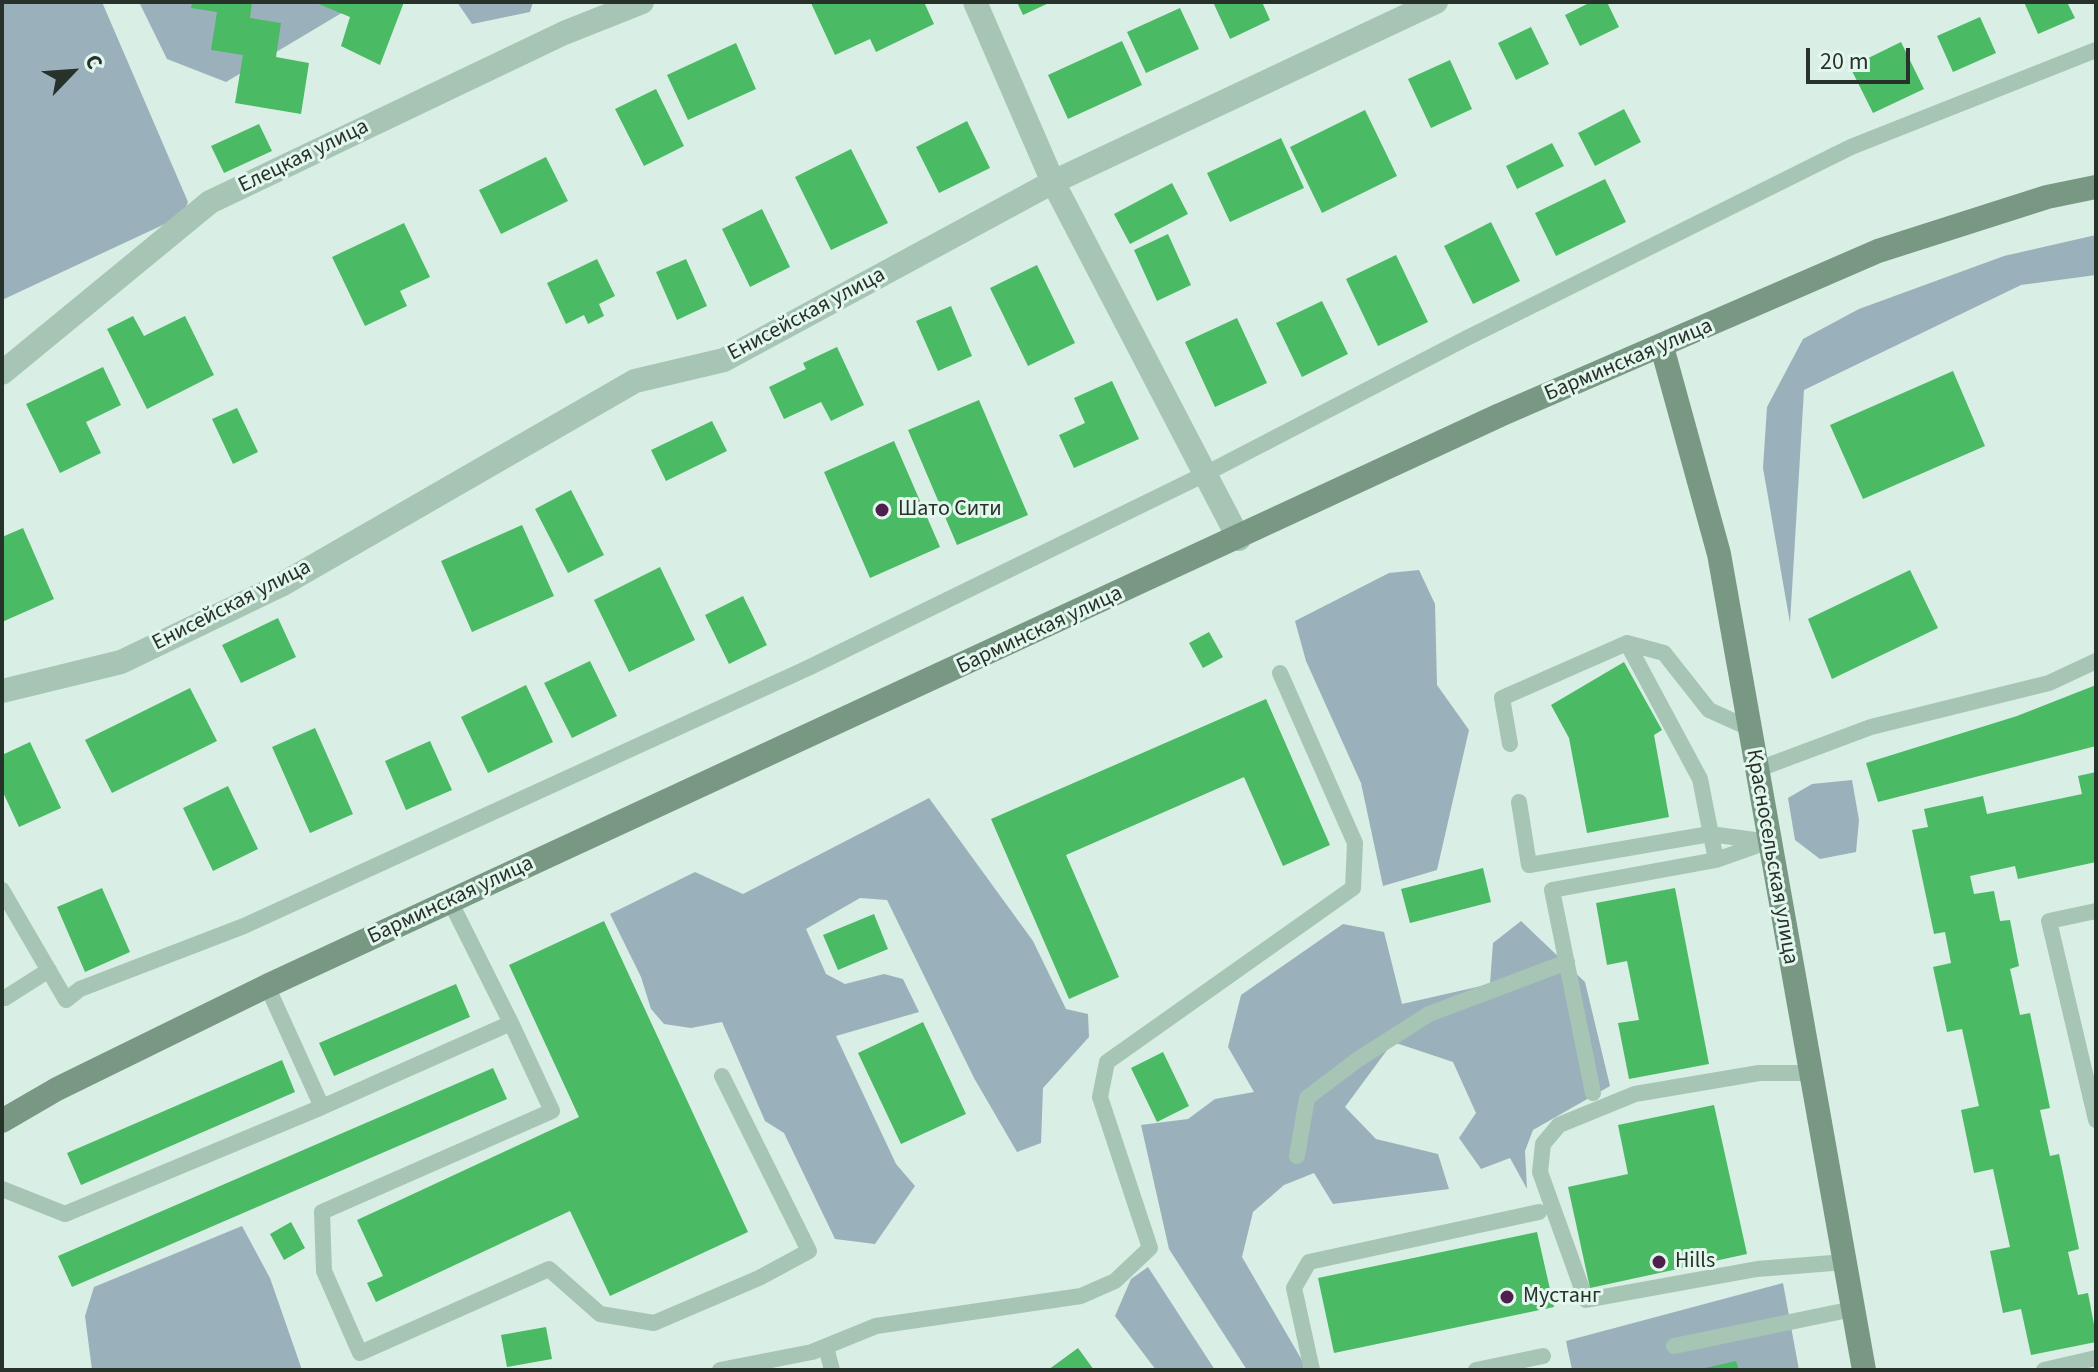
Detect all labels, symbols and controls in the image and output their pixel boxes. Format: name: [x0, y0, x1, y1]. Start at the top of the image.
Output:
north arrow: [32, 32, 112, 112]
scale bar: [1810, 32, 1914, 82]
text: 20 m: [1820, 44, 1869, 79]
text: С: [77, 49, 111, 74]
street label: Елецкая улица: [235, 114, 373, 200]
street label: Енисейская улица: [724, 262, 890, 368]
street label: Барминская улица: [1541, 314, 1717, 408]
place label: Шато Сити: [898, 497, 1002, 523]
marker: Шато Сити: [873, 501, 891, 519]
street label: Енисейская улица: [148, 555, 316, 657]
street label: Барминская улица: [953, 581, 1127, 681]
street label: Красносельская улица: [1739, 747, 1803, 967]
street label: Барминская улица: [364, 851, 538, 951]
place label: Hills: [1675, 1249, 1715, 1275]
marker: Hills: [1650, 1253, 1668, 1271]
place label: Мустанг: [1523, 1284, 1601, 1310]
marker: Мустанг: [1498, 1288, 1516, 1306]

